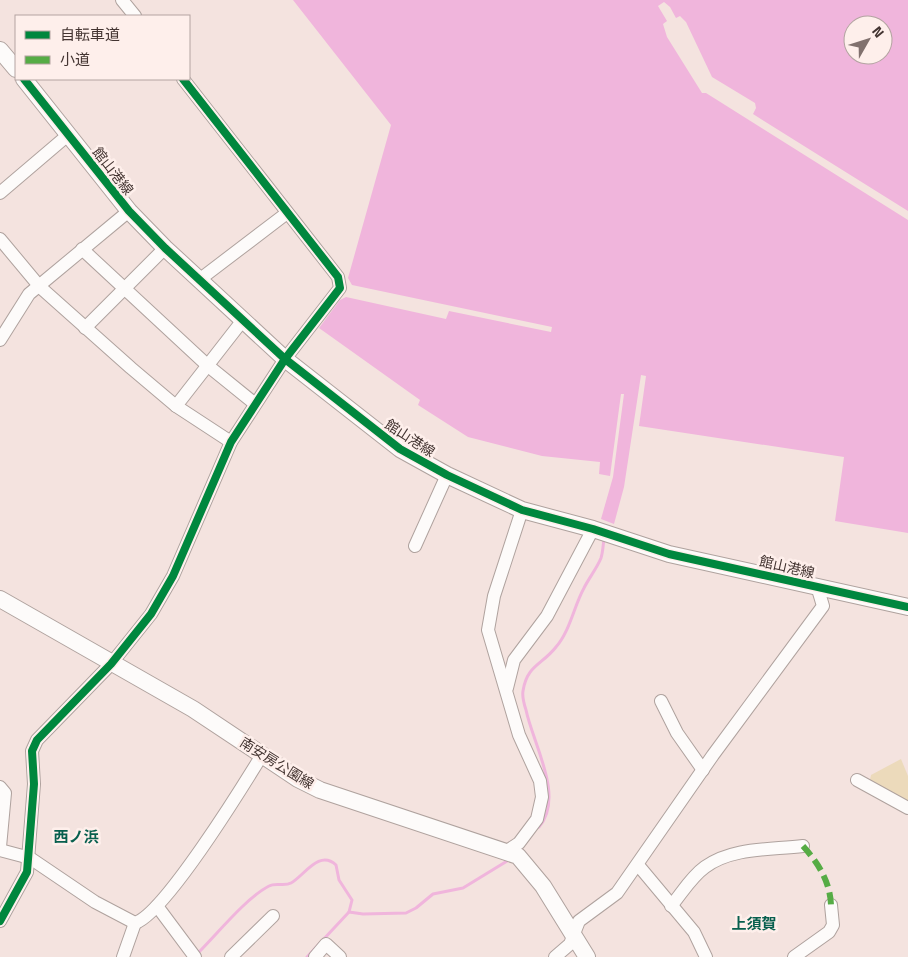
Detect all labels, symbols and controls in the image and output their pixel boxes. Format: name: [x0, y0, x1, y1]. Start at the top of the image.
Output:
legend: [15, 15, 190, 80]
north arrow: [843, 15, 893, 65]
text: N: [867, 21, 890, 42]
text: 自転車道: [60, 23, 120, 46]
text: 小道: [60, 48, 90, 71]
street label: 館山港線: [88, 142, 139, 199]
street label: 館山港線: [381, 414, 439, 462]
street label: 館山港線: [757, 550, 817, 583]
street label: 南安房公園線: [236, 731, 318, 794]
district label: 西ノ浜: [53, 825, 99, 848]
district label: 上須賀: [731, 912, 777, 935]

